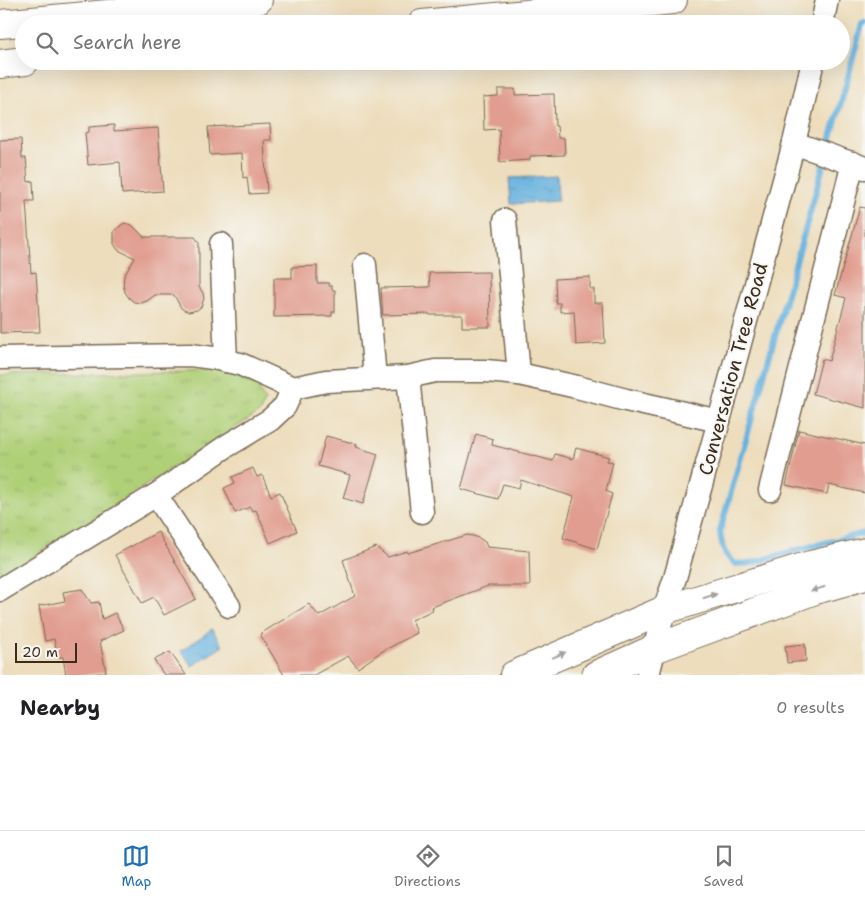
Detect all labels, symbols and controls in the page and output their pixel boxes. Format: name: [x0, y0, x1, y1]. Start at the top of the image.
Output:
search box: [15, 15, 850, 70]
icon: search: [33, 29, 61, 57]
text: Search here: [73, 30, 182, 55]
street label: Conversation Tree Road: [693, 260, 773, 478]
one-way arrow: [810, 585, 825, 593]
one-way arrow: [702, 592, 717, 599]
scale bar: [15, 640, 78, 663]
text: 20 m: [22, 643, 58, 661]
one-way arrow: [552, 651, 566, 659]
text: Nearby: [20, 694, 100, 722]
text: 0 results: [776, 697, 845, 718]
tab: Map: [121, 842, 151, 890]
tab: Directions: [394, 842, 461, 890]
tab: Saved: [704, 842, 744, 890]

